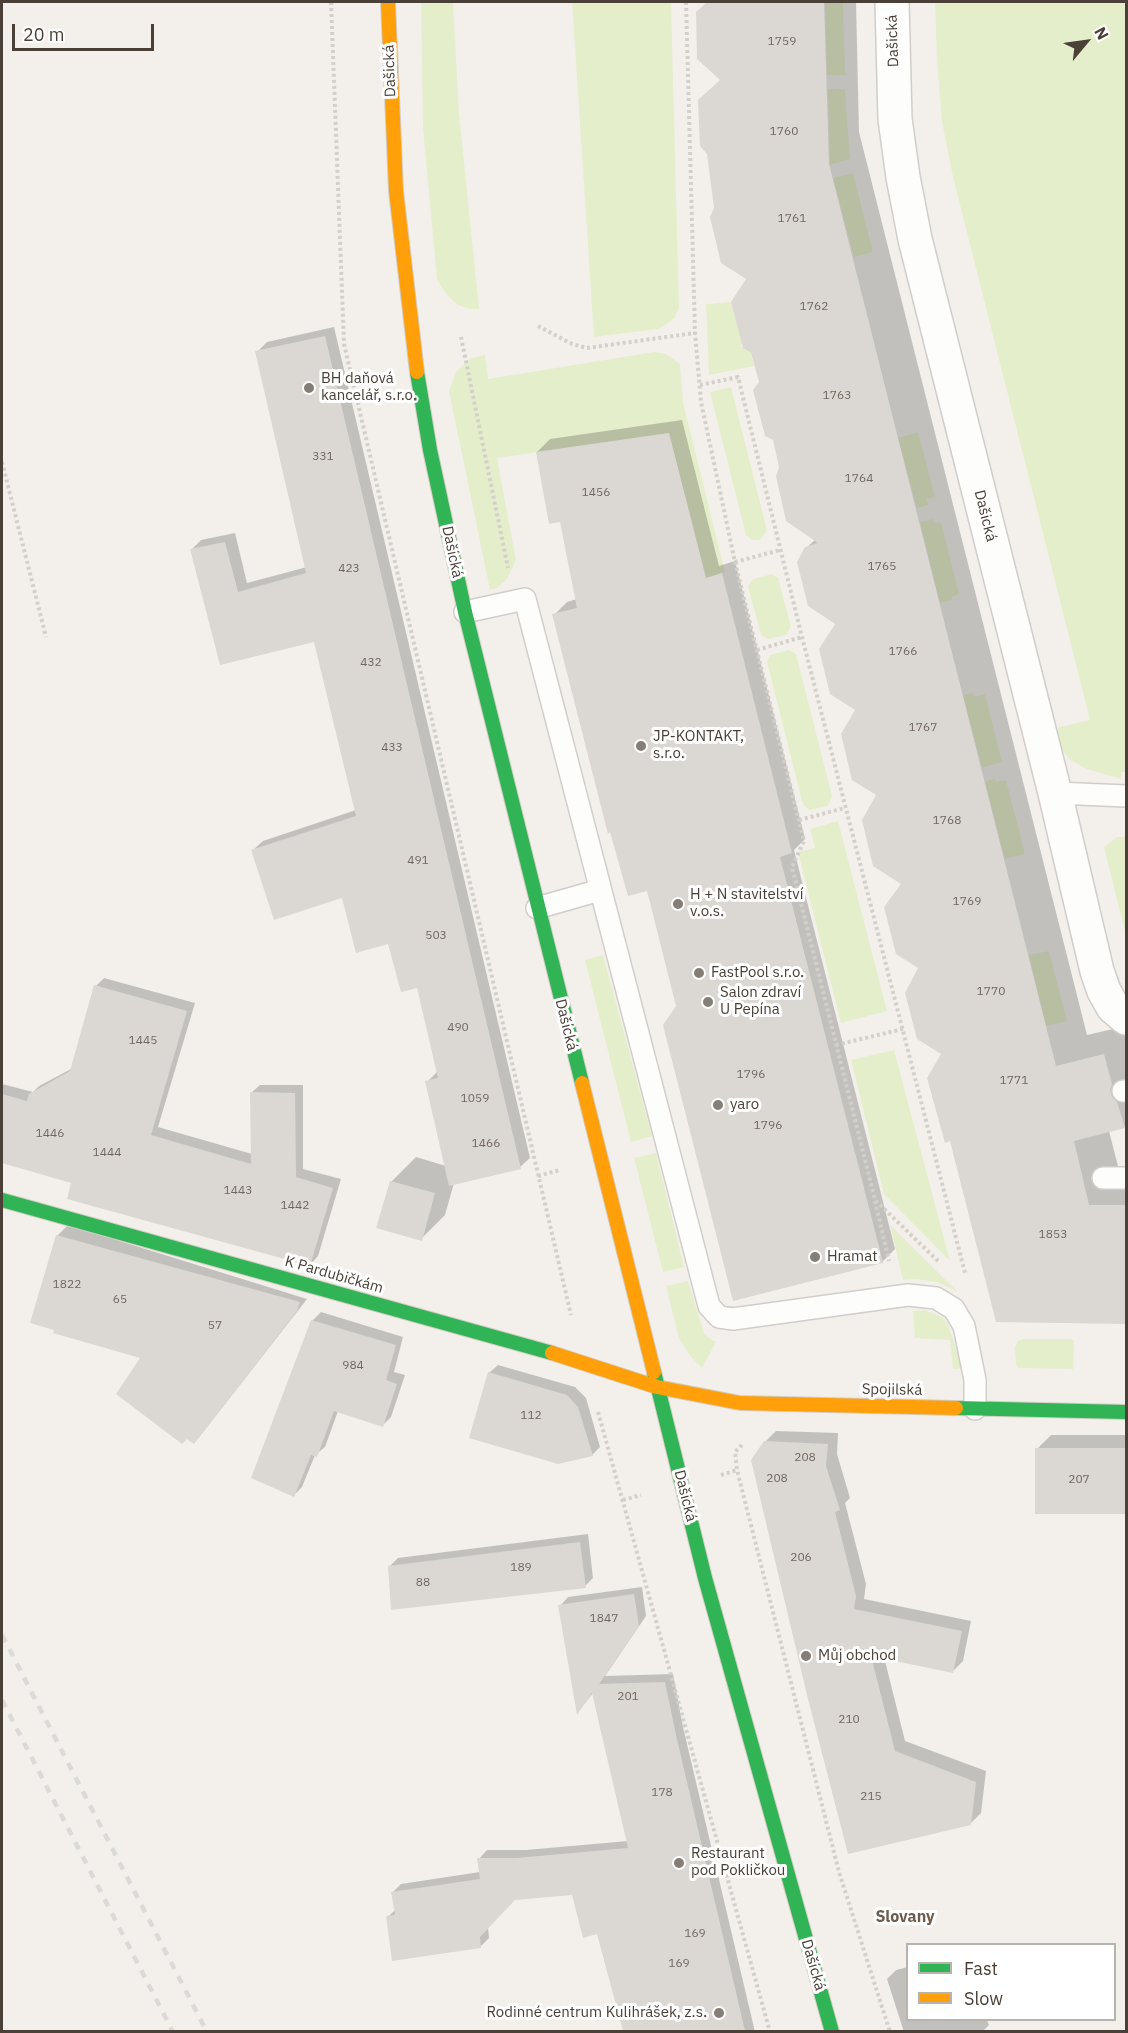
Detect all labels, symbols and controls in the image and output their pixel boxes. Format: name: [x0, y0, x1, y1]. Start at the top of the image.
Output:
scale bar: [15, 12, 158, 50]
north arrow: [1056, 12, 1116, 72]
street label: Dašická: [883, 14, 903, 68]
text: 20 m: [23, 23, 65, 46]
text: N: [1090, 23, 1113, 43]
house number: 1759: [768, 35, 796, 49]
street label: Dašická: [380, 44, 400, 98]
house number: 1760: [770, 125, 798, 139]
house number: 1761: [778, 212, 806, 226]
house number: 1762: [800, 300, 828, 314]
place label: BH daňová kancelář, s.r.o.: [321, 370, 417, 405]
marker: BH daňová kancelář, s.r.o.: [302, 381, 316, 395]
house number: 1763: [823, 389, 851, 403]
house number: 331: [312, 450, 334, 464]
house number: 1764: [845, 472, 873, 486]
house number: 1456: [582, 486, 610, 500]
street label: Dašická: [970, 488, 1000, 544]
street label: Dašická: [438, 524, 466, 580]
house number: 1765: [868, 560, 896, 574]
house number: 423: [338, 562, 360, 576]
house number: 1766: [889, 645, 917, 659]
house number: 432: [360, 656, 382, 670]
house number: 1767: [909, 721, 937, 735]
place label: JP-KONTAKT, s.r.o.: [653, 728, 744, 763]
marker: JP-KONTAKT, s.r.o.: [634, 739, 648, 753]
house number: 433: [381, 741, 403, 755]
house number: 1768: [933, 814, 961, 828]
house number: 491: [407, 854, 429, 868]
place label: H + N stavitelství v.o.s.: [690, 886, 803, 921]
house number: 1769: [953, 895, 981, 909]
marker: H + N stavitelství v.o.s.: [671, 897, 685, 911]
house number: 503: [425, 929, 447, 943]
place label: FastPool s.r.o.: [711, 964, 804, 982]
marker: FastPool s.r.o.: [692, 966, 706, 980]
place label: Salon zdraví U Pepína: [720, 984, 801, 1019]
house number: 1770: [977, 985, 1005, 999]
marker: Salon zdraví U Pepína: [701, 995, 715, 1009]
street label: Dašická: [551, 997, 581, 1053]
house number: 490: [447, 1021, 469, 1035]
house number: 1445: [129, 1034, 157, 1048]
house number: 1796: [737, 1068, 765, 1082]
house number: 1771: [1000, 1074, 1028, 1088]
house number: 1059: [461, 1092, 489, 1106]
place label: yaro: [730, 1096, 759, 1114]
marker: yaro: [711, 1098, 725, 1112]
house number: 1796: [754, 1119, 782, 1133]
house number: 1446: [36, 1127, 64, 1141]
house number: 1466: [472, 1137, 500, 1151]
house number: 1444: [93, 1146, 121, 1160]
house number: 1443: [224, 1184, 252, 1198]
house number: 1442: [281, 1199, 309, 1213]
house number: 1853: [1039, 1228, 1067, 1242]
place label: Hramat: [827, 1248, 877, 1266]
marker: Hramat: [808, 1250, 822, 1264]
street label: K Pardubičkám: [283, 1252, 385, 1298]
house number: 1822: [53, 1278, 81, 1292]
house number: 65: [113, 1293, 127, 1307]
house number: 57: [208, 1319, 222, 1333]
house number: 984: [342, 1359, 364, 1373]
street label: Spojilská: [862, 1380, 922, 1400]
house number: 112: [520, 1409, 542, 1423]
house number: 208: [794, 1451, 816, 1465]
street label: Dašická: [670, 1468, 700, 1524]
house number: 208: [766, 1472, 788, 1486]
house number: 207: [1068, 1473, 1090, 1487]
house number: 206: [790, 1551, 812, 1565]
house number: 189: [510, 1561, 532, 1575]
house number: 88: [416, 1576, 430, 1590]
house number: 1847: [590, 1612, 618, 1626]
place label: Můj obchod: [818, 1647, 896, 1665]
marker: Můj obchod: [799, 1649, 813, 1663]
house number: 201: [617, 1690, 639, 1704]
house number: 210: [838, 1713, 860, 1727]
house number: 178: [651, 1786, 673, 1800]
house number: 215: [860, 1790, 882, 1804]
place label: Restaurant pod Pokličkou: [691, 1845, 785, 1880]
marker: Restaurant pod Pokličkou: [672, 1856, 686, 1870]
district label: Slovany: [875, 1907, 935, 1927]
house number: 169: [684, 1927, 706, 1941]
street label: Dašická: [797, 1937, 829, 1993]
legend: [906, 1943, 1116, 2021]
house number: 169: [668, 1957, 690, 1971]
text: Fast: [964, 1957, 998, 1980]
text: Slow: [964, 1987, 1003, 2010]
place label: Rodinné centrum Kulihrášek, z.s.: [487, 2004, 707, 2022]
marker: Rodinné centrum Kulihrášek, z.s.: [712, 2006, 726, 2020]

